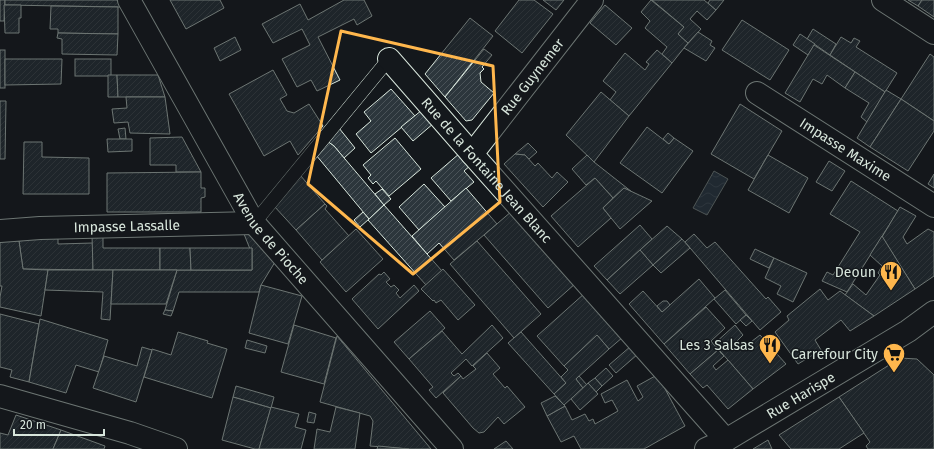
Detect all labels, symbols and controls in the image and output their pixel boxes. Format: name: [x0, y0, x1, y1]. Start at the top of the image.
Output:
street label: Rue Guynemer: [497, 35, 568, 119]
street label: Rue de la Fontaine Jean Blanc: [418, 94, 555, 247]
street label: Impasse Maxime: [796, 114, 894, 185]
street label: Avenue de Pioche: [229, 189, 312, 288]
street label: Impasse Lassalle: [73, 217, 180, 236]
restaurant icon: Deoun: [878, 259, 904, 292]
place label: Deoun: [835, 264, 876, 281]
restaurant icon: Les 3 Salsas: [757, 332, 783, 365]
place label: Les 3 Salsas: [679, 337, 754, 354]
supermarket icon: Carrefour City: [881, 341, 907, 374]
place label: Carrefour City: [791, 346, 878, 363]
street label: Rue Harispe: [764, 369, 838, 423]
scale bar: [14, 411, 104, 437]
text: 20 m: [20, 418, 46, 432]

